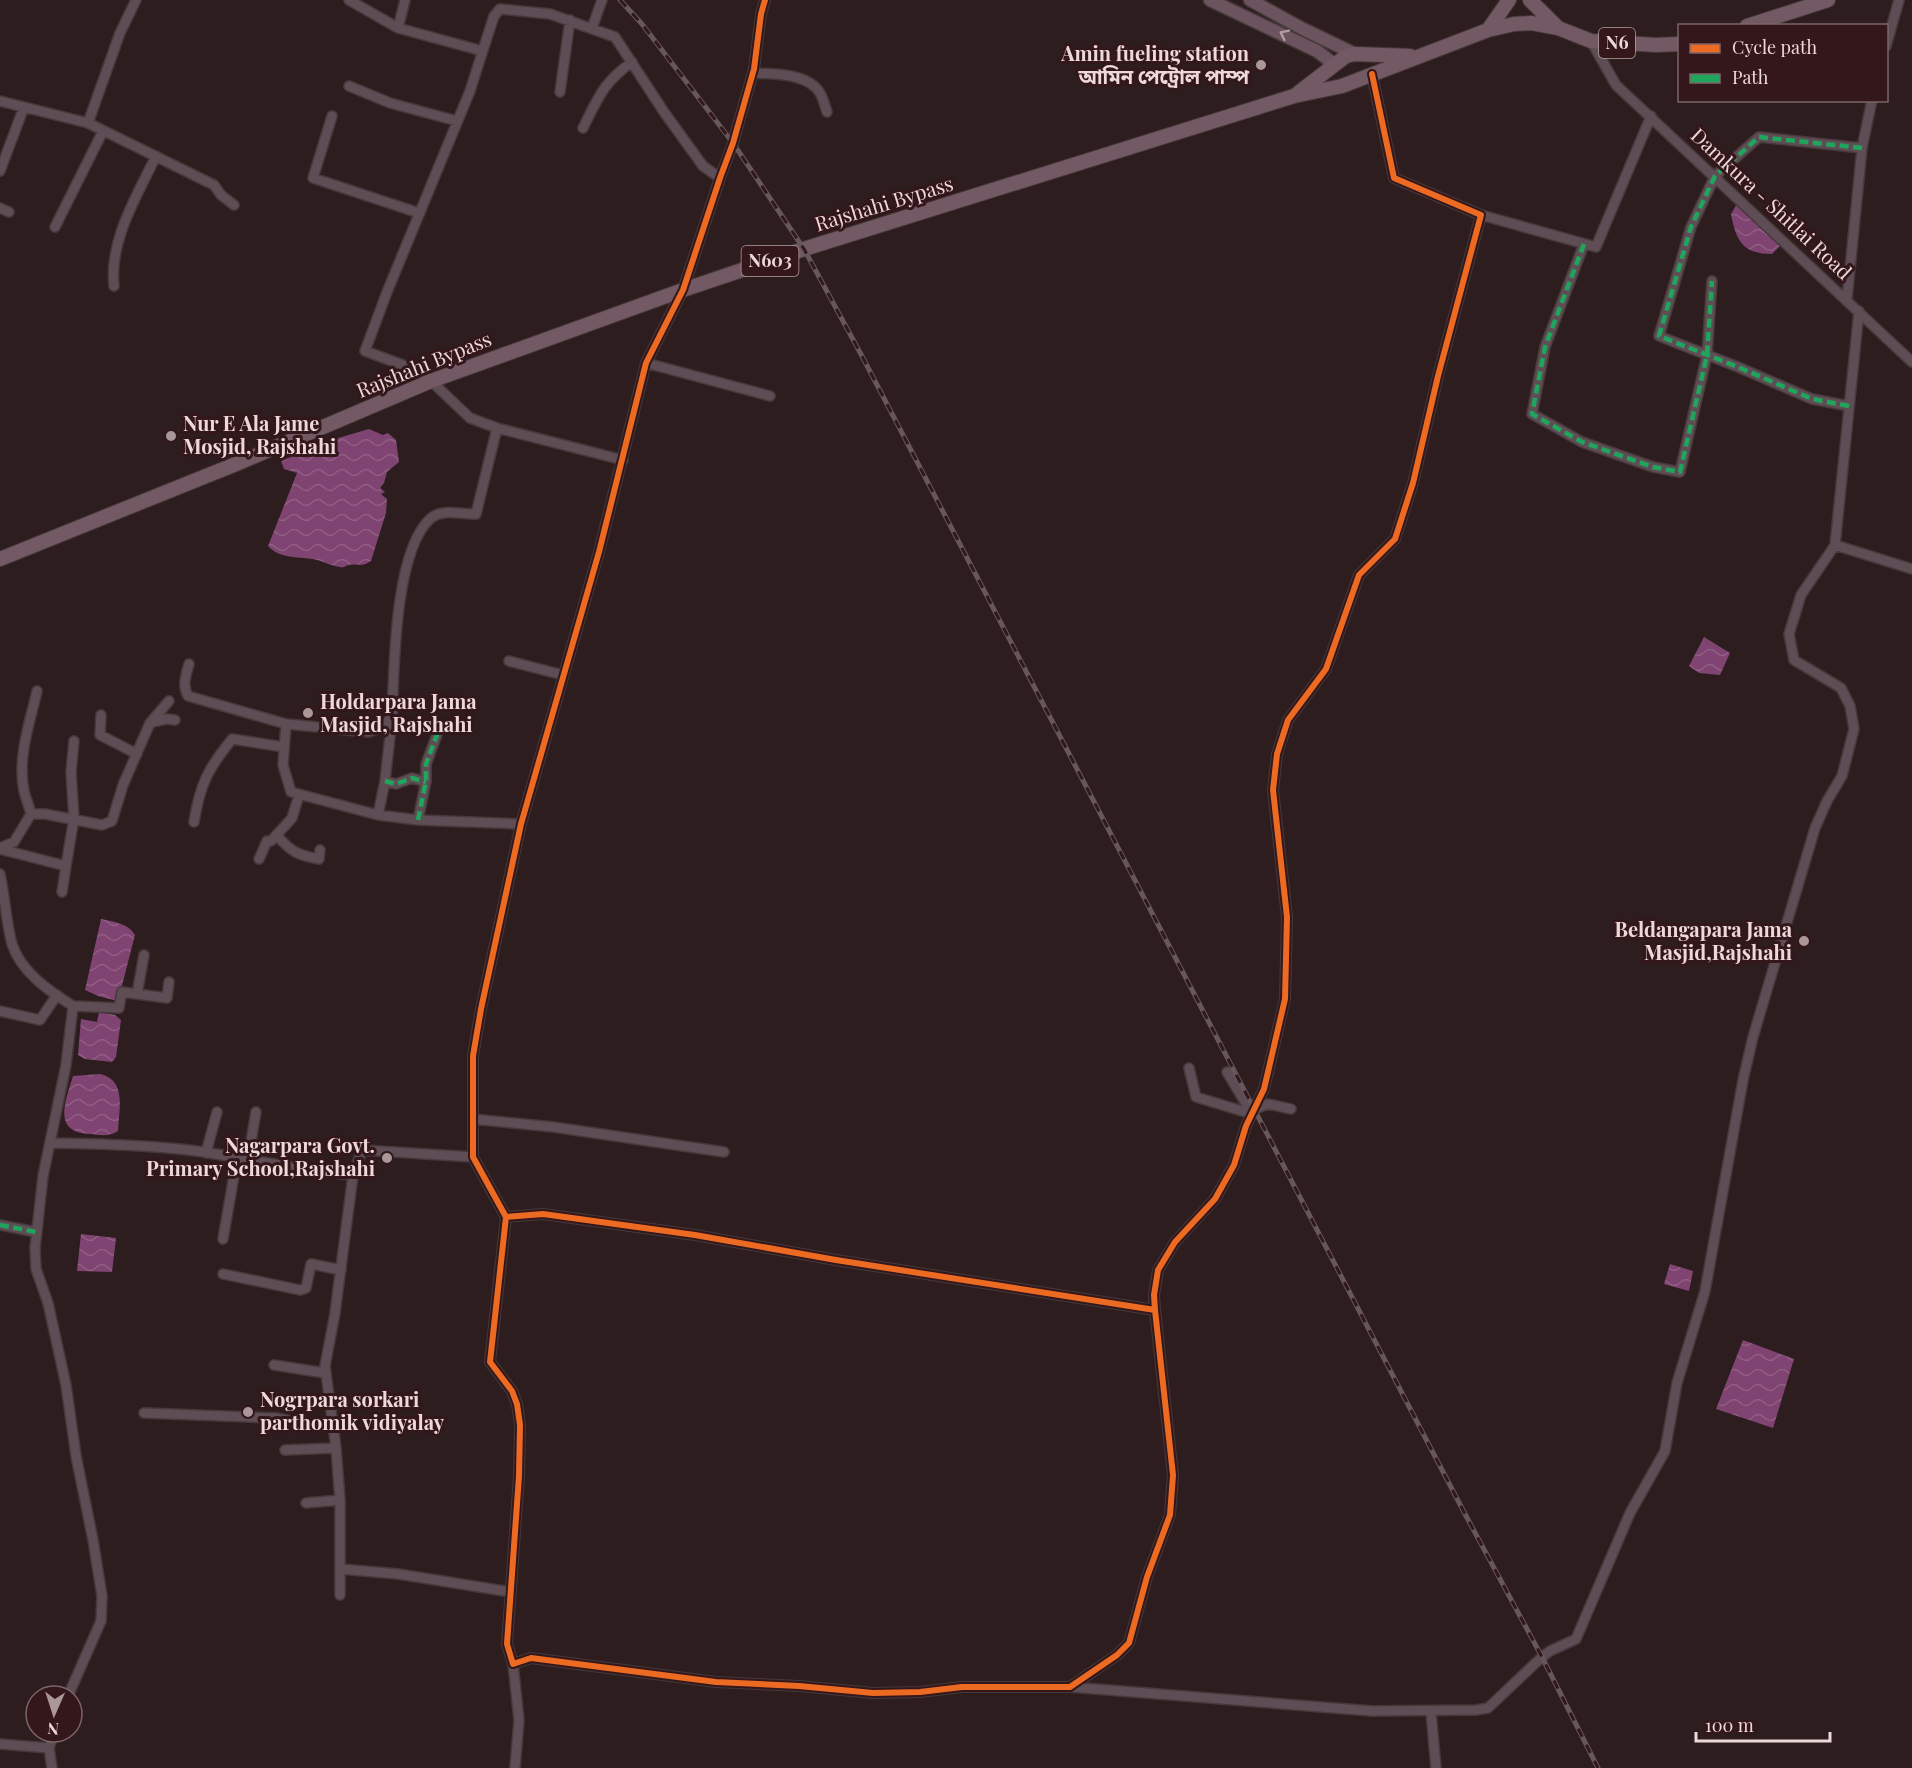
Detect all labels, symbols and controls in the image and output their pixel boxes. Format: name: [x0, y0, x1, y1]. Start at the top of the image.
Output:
legend: [1678, 24, 1888, 102]
road number: N6: [1599, 28, 1635, 58]
one-way arrow: [1280, 30, 1291, 42]
text: Cycle path: [1732, 35, 1817, 59]
place label: Amin fueling station আমিন পেট্রোল পাম্প: [1060, 39, 1250, 89]
marker: Amin fueling station আমিন পেট্রোল পাম্প: [1254, 58, 1268, 72]
text: Path: [1732, 65, 1769, 89]
street label: Damkura - Shitlai Road: [1686, 121, 1859, 285]
street label: Rajshahi Bypass: [811, 169, 956, 236]
road number: N603: [742, 246, 798, 276]
street label: Rajshahi Bypass: [352, 324, 495, 403]
place label: Nur E Ala Jame Mosjid, Rajshahi: [183, 409, 336, 459]
marker: Nur E Ala Jame Mosjid, Rajshahi: [164, 429, 178, 443]
place label: Holdarpara Jama Masjid, Rajshahi: [320, 687, 477, 737]
marker: Holdarpara Jama Masjid, Rajshahi: [301, 706, 315, 720]
place label: Beldangapara Jama Masjid,Rajshahi: [1614, 915, 1793, 965]
marker: Beldangapara Jama Masjid,Rajshahi: [1797, 934, 1811, 948]
place label: Nagarpara Govt. Primary School,Rajshahi: [146, 1131, 375, 1181]
marker: Nagarpara Govt. Primary School,Rajshahi: [380, 1151, 394, 1165]
place label: Nogrpara sorkari parthomik vidiyalay: [260, 1385, 445, 1435]
marker: Nogrpara sorkari parthomik vidiyalay: [241, 1405, 255, 1419]
north arrow: [24, 1684, 84, 1744]
scale bar: [1696, 1705, 1830, 1743]
text: 100 m: [1705, 1713, 1754, 1737]
text: N: [46, 1719, 60, 1740]

